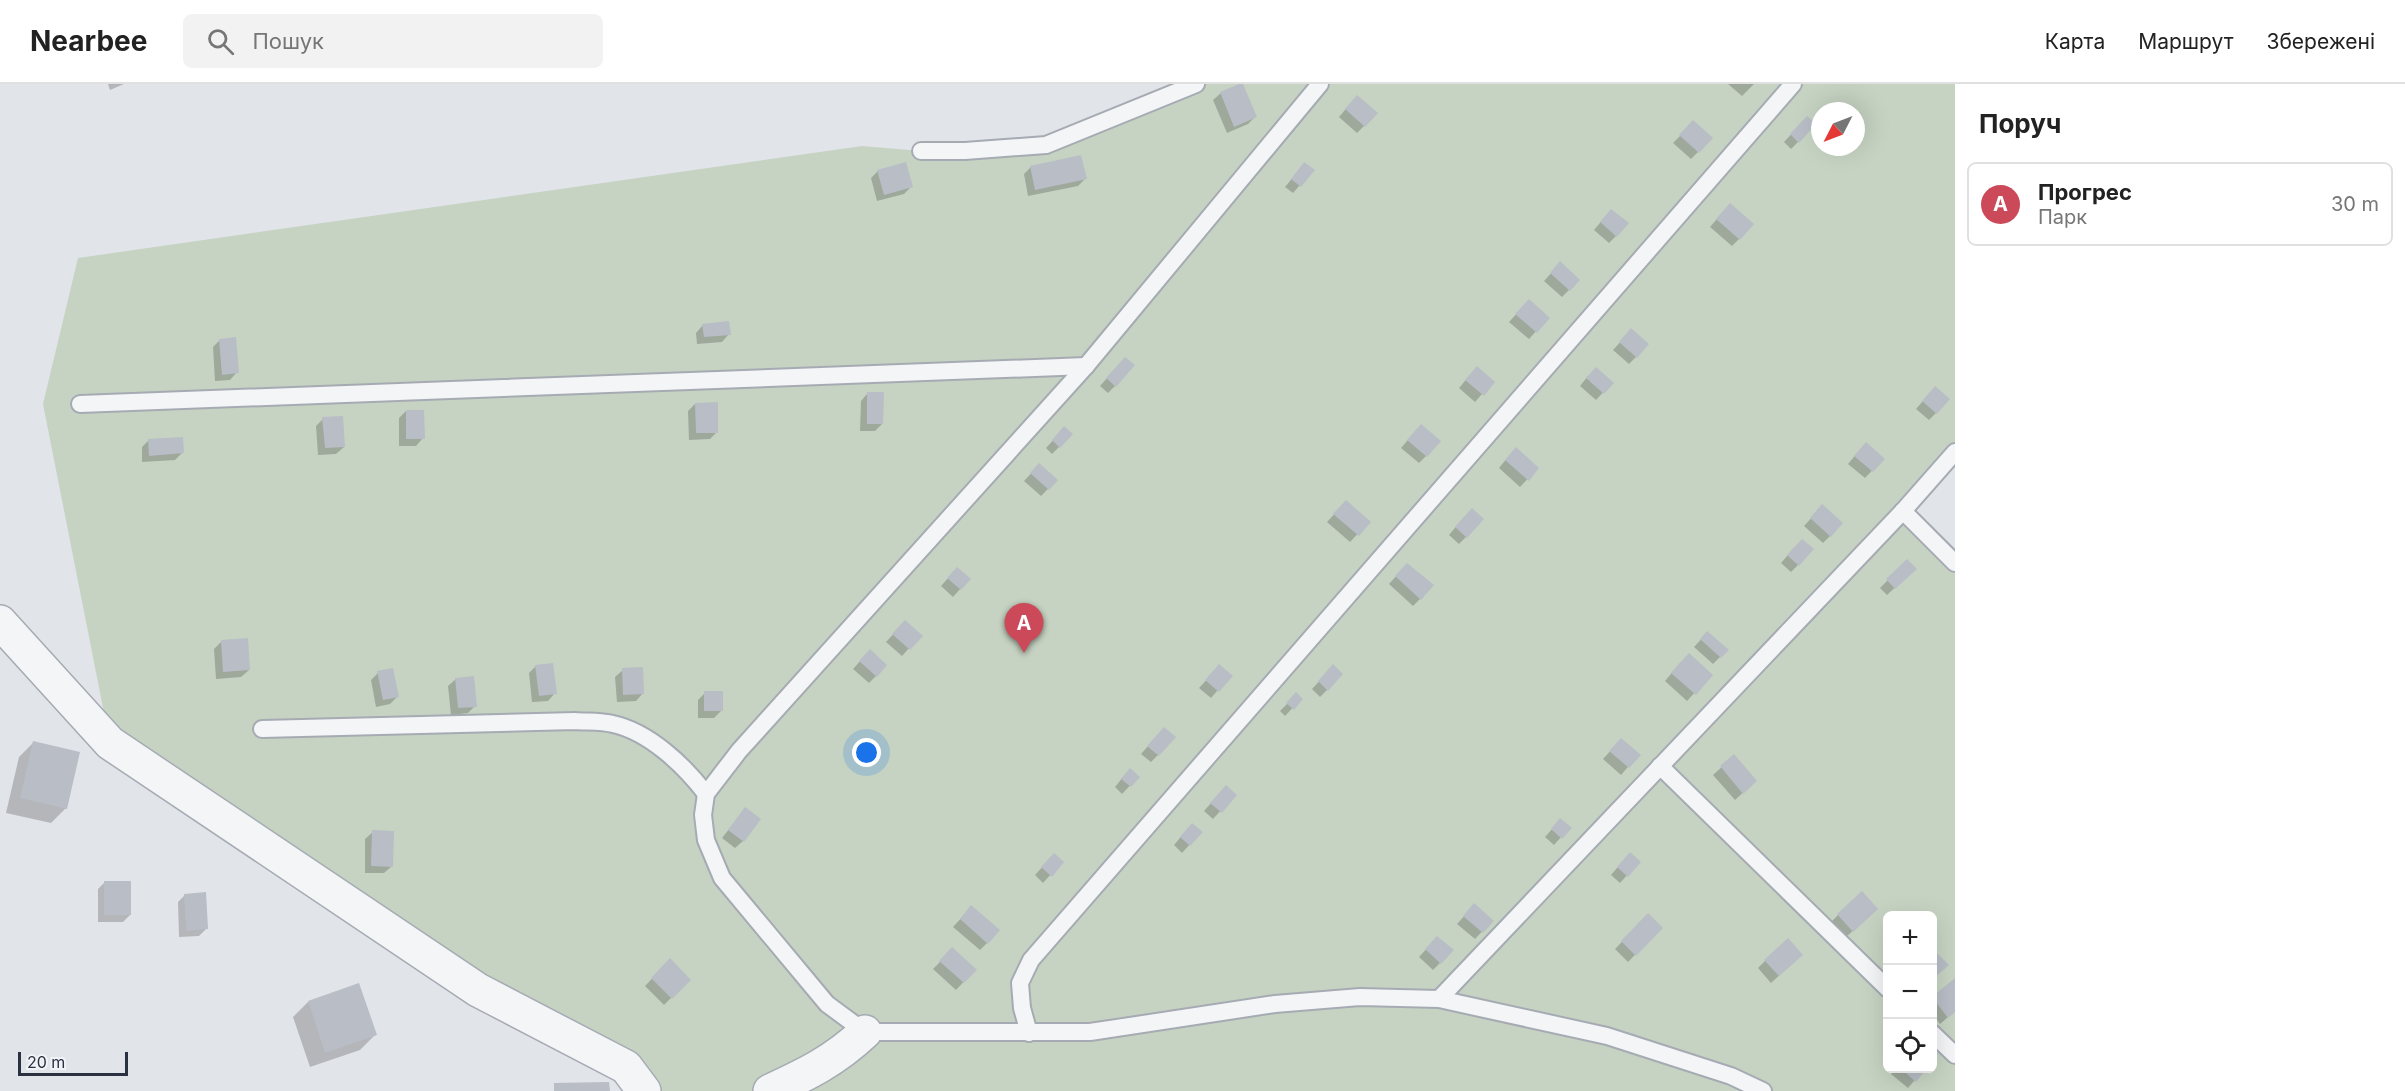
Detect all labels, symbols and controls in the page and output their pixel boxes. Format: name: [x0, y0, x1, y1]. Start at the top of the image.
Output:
search box: [183, 14, 603, 68]
text: Nearbee: [30, 24, 147, 58]
icon: search: [204, 25, 237, 58]
text: Пошук: [252, 28, 324, 54]
text: Карта: [2045, 29, 2105, 54]
text: Маршрут: [2138, 29, 2233, 54]
text: Збережені: [2266, 29, 2375, 54]
north arrow: [1811, 102, 1865, 156]
text: Поруч: [1979, 108, 2061, 139]
text: Прогрес: [2038, 179, 2132, 205]
text: A: [1993, 192, 2008, 216]
text: 30 m: [2331, 192, 2379, 216]
text: Парк: [2038, 205, 2087, 229]
pin: A: [1004, 604, 1044, 653]
your location: [852, 738, 881, 767]
map controls: [1883, 911, 1937, 1073]
button: +: [1883, 911, 1937, 965]
button: −: [1883, 965, 1937, 1019]
button: locate: [1883, 1019, 1937, 1073]
scale bar: [18, 1049, 128, 1076]
text: 20 m: [27, 1052, 65, 1072]

